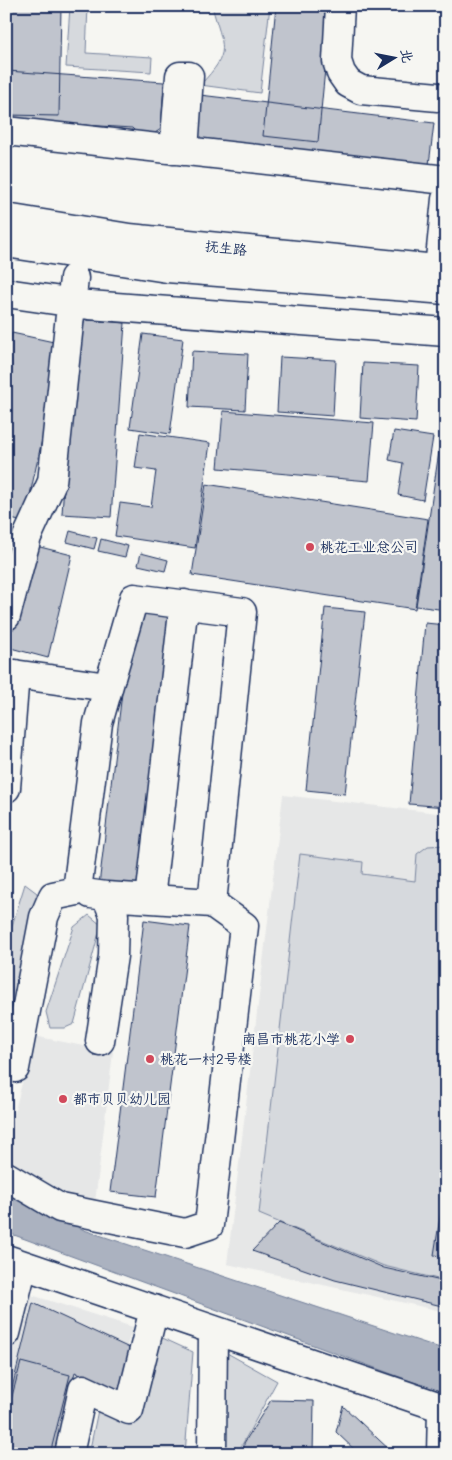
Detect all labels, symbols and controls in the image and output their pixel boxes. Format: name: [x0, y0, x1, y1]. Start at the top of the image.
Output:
north arrow: [370, 32, 420, 82]
text: 北: [397, 47, 418, 64]
street label: 抚生路: [204, 236, 248, 259]
place label: 桃花工业总公司: [320, 537, 418, 556]
marker: 桃花工业总公司: [304, 541, 316, 553]
place label: 南昌市桃花小学: [242, 1029, 340, 1048]
marker: 南昌市桃花小学: [344, 1033, 356, 1045]
place label: 桃花一村2号楼: [160, 1049, 252, 1068]
marker: 桃花一村2号楼: [144, 1053, 156, 1065]
place label: 都市贝贝幼儿园: [73, 1089, 171, 1108]
marker: 都市贝贝幼儿园: [57, 1093, 69, 1105]

